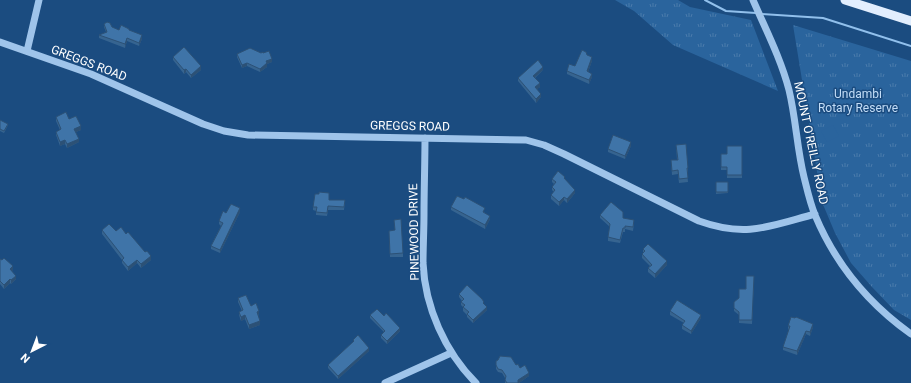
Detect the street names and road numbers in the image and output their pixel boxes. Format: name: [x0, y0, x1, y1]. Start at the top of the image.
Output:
street label: GREGGS ROAD: [49, 42, 129, 84]
street label: MOUNT O'REILLY ROAD: [791, 80, 831, 206]
street label: GREGGS ROAD: [370, 118, 450, 134]
street label: PINEWOOD DRIVE: [406, 183, 422, 281]

